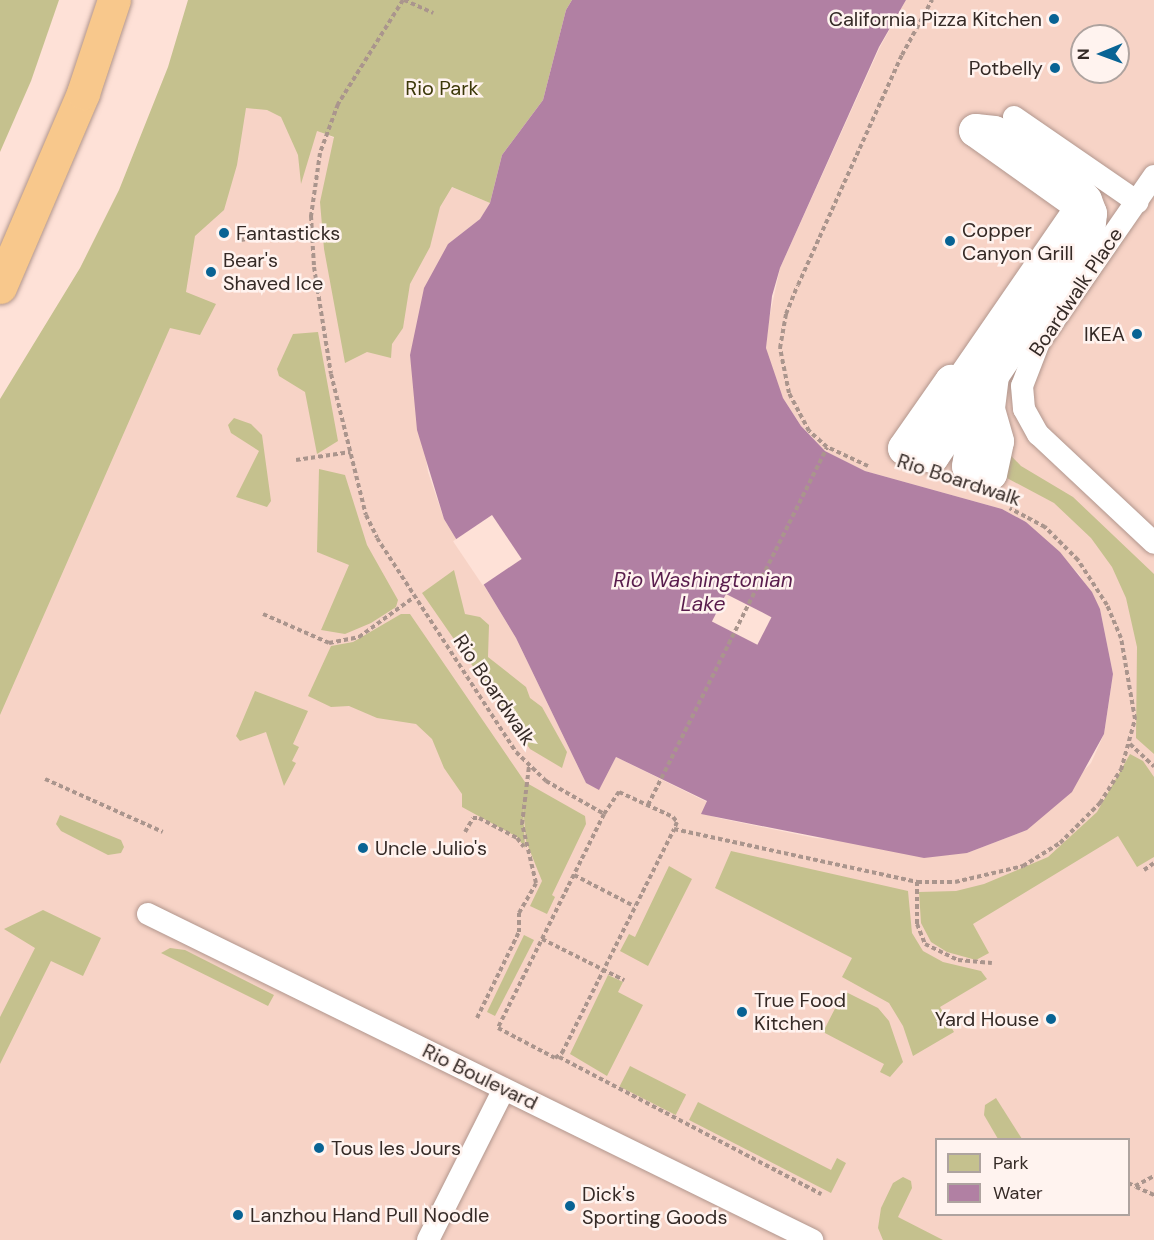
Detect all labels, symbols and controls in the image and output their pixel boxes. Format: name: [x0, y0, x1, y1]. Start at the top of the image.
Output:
place label: California Pizza Kitchen: [829, 7, 1042, 31]
marker: California Pizza Kitchen: [1047, 12, 1061, 26]
north arrow: [1070, 24, 1130, 84]
text: N: [1073, 48, 1094, 60]
place label: Potbelly: [969, 56, 1043, 80]
marker: Potbelly: [1048, 61, 1062, 75]
park label: Rio Park: [405, 76, 479, 100]
place label: Copper Canyon Grill: [962, 218, 1074, 265]
place label: Fantasticks: [236, 221, 340, 245]
street label: Boardwalk Place: [1024, 223, 1128, 361]
marker: Fantasticks: [217, 226, 231, 240]
marker: Copper Canyon Grill: [943, 234, 957, 248]
place label: Bear's Shaved Ice: [223, 248, 323, 295]
marker: Bear's Shaved Ice: [204, 265, 218, 279]
place label: IKEA: [1084, 322, 1125, 346]
marker: IKEA: [1130, 327, 1144, 341]
street label: Rio Boardwalk: [894, 449, 1024, 511]
water label: Rio Washingtonian Lake: [613, 567, 793, 617]
street label: Rio Boardwalk: [448, 630, 540, 750]
place label: Uncle Julio's: [375, 836, 487, 860]
marker: Uncle Julio's: [356, 841, 370, 855]
place label: True Food Kitchen: [754, 988, 846, 1035]
marker: True Food Kitchen: [735, 1005, 749, 1019]
place label: Yard House: [935, 1007, 1039, 1031]
marker: Yard House: [1044, 1012, 1058, 1026]
street label: Rio Boulevard: [419, 1039, 541, 1115]
place label: Tous les Jours: [331, 1136, 461, 1160]
legend: [935, 1138, 1130, 1216]
marker: Tous les Jours: [312, 1141, 326, 1155]
text: Park: [993, 1151, 1029, 1175]
text: Water: [993, 1181, 1043, 1205]
place label: Dick's Sporting Goods: [582, 1182, 727, 1229]
marker: Dick's Sporting Goods: [563, 1199, 577, 1213]
place label: Lanzhou Hand Pull Noodle: [250, 1203, 489, 1227]
marker: Lanzhou Hand Pull Noodle: [231, 1208, 245, 1222]

